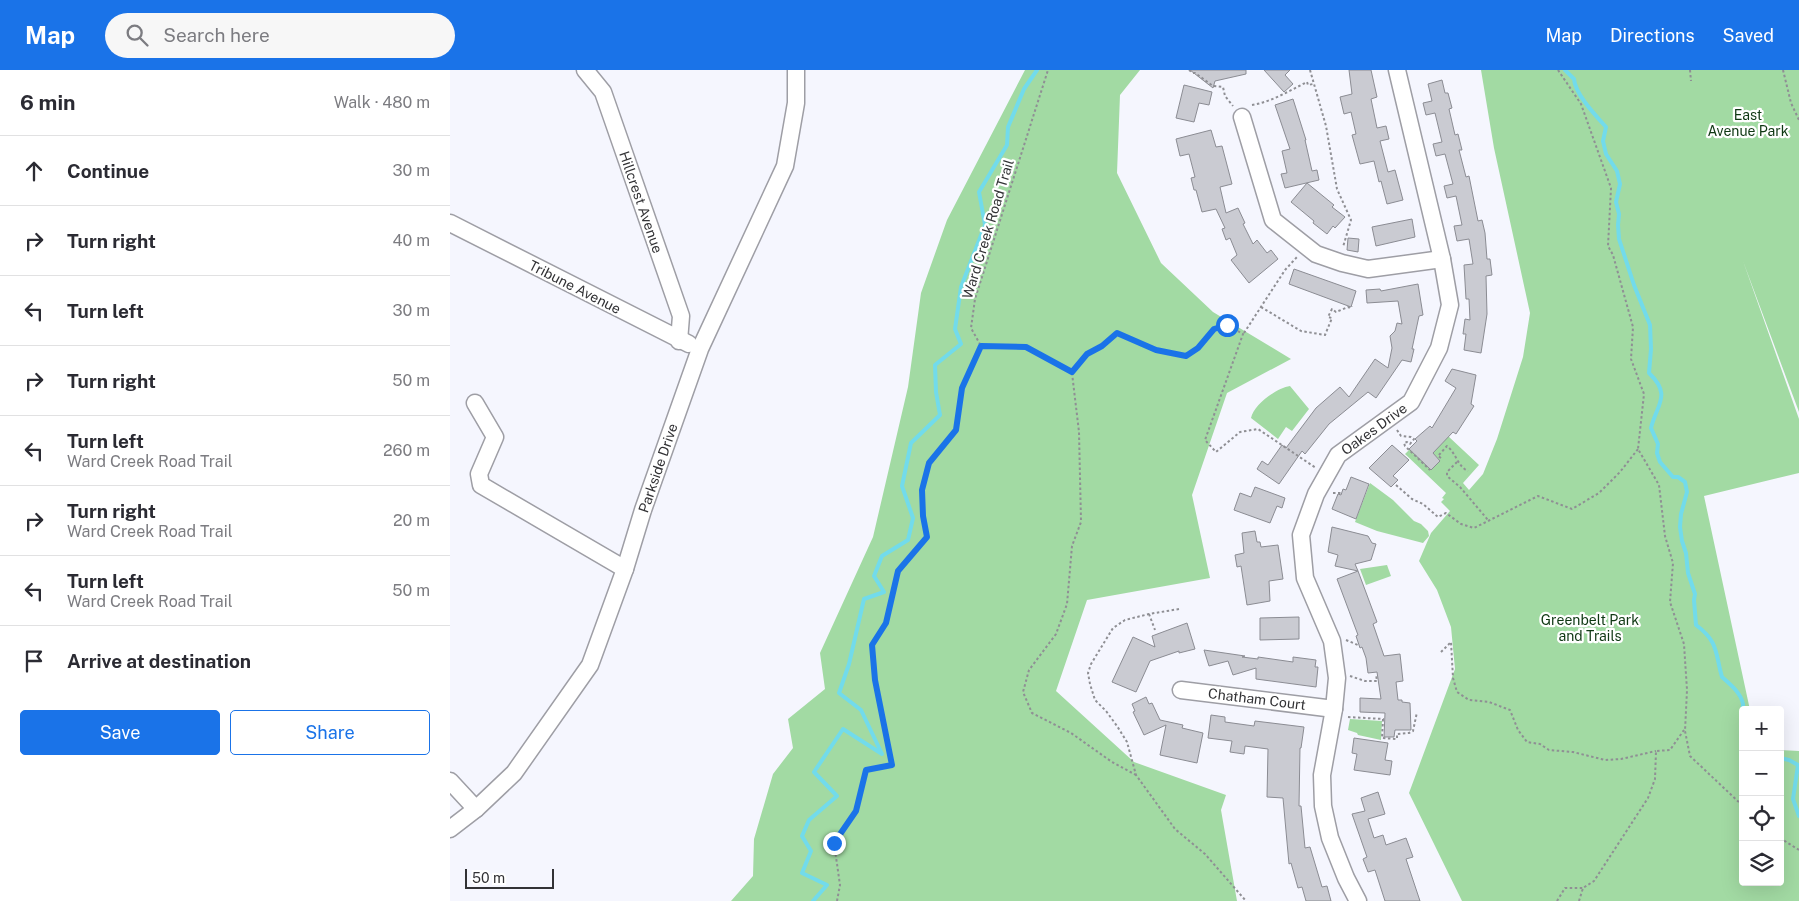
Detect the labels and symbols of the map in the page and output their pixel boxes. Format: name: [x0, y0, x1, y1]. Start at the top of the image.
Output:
park label: East Avenue Park: [1707, 107, 1789, 139]
street label: Hillcrest Avenue: [616, 149, 666, 255]
street label: Ward Creek Road Trail: [959, 157, 1017, 301]
street label: Tribune Avenue: [526, 257, 624, 317]
route start: [1216, 314, 1239, 337]
street label: Oakes Drive: [1338, 400, 1410, 458]
street label: Parkside Drive: [635, 421, 681, 515]
park label: Greenbelt Park and Trails: [1541, 612, 1639, 644]
street label: Chatham Court: [1207, 685, 1307, 713]
route end: [823, 832, 846, 855]
scale bar: [465, 866, 554, 889]

